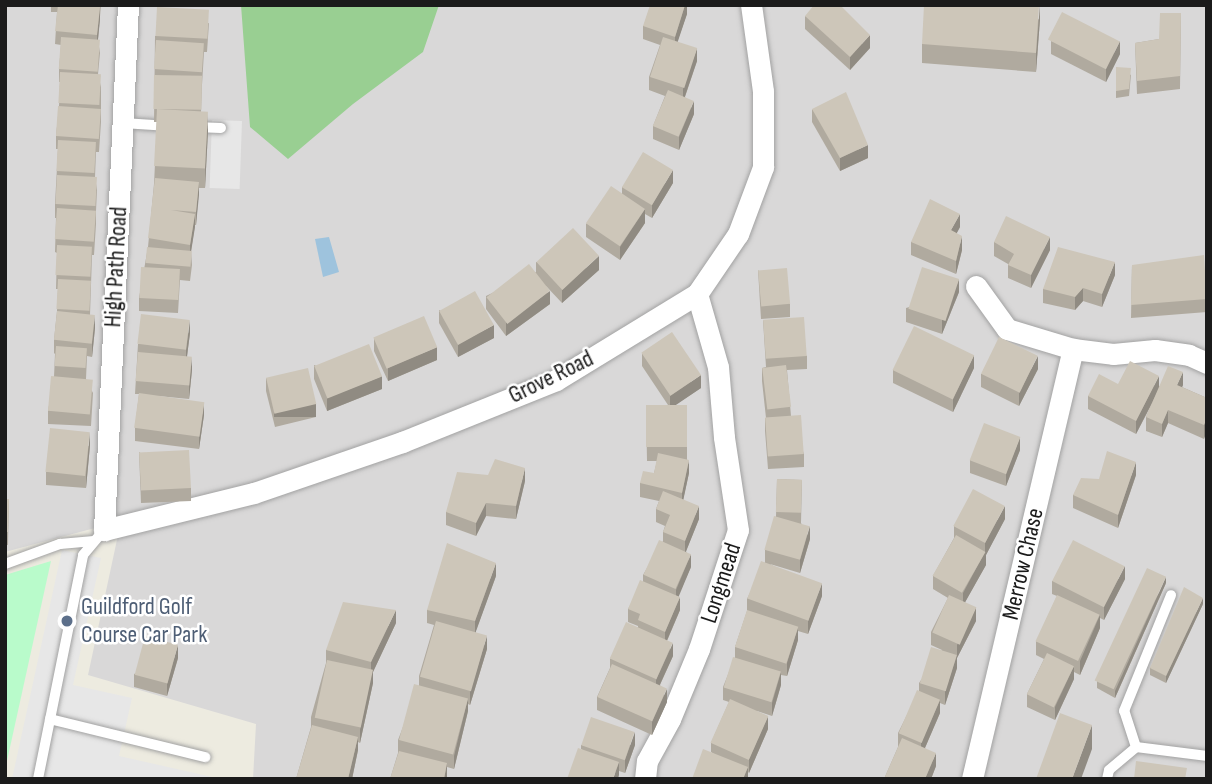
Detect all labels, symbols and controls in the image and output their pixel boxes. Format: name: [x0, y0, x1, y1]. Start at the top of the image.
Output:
street label: High Path Road: [98, 206, 134, 328]
street label: Grove Road: [504, 344, 598, 410]
street label: Merrow Chase: [996, 505, 1050, 623]
street label: Longmead: [695, 539, 747, 627]
place label: Guildford Golf Course Car Park: [81, 593, 207, 649]
marker: Guildford Golf Course Car Park: [59, 613, 75, 629]

